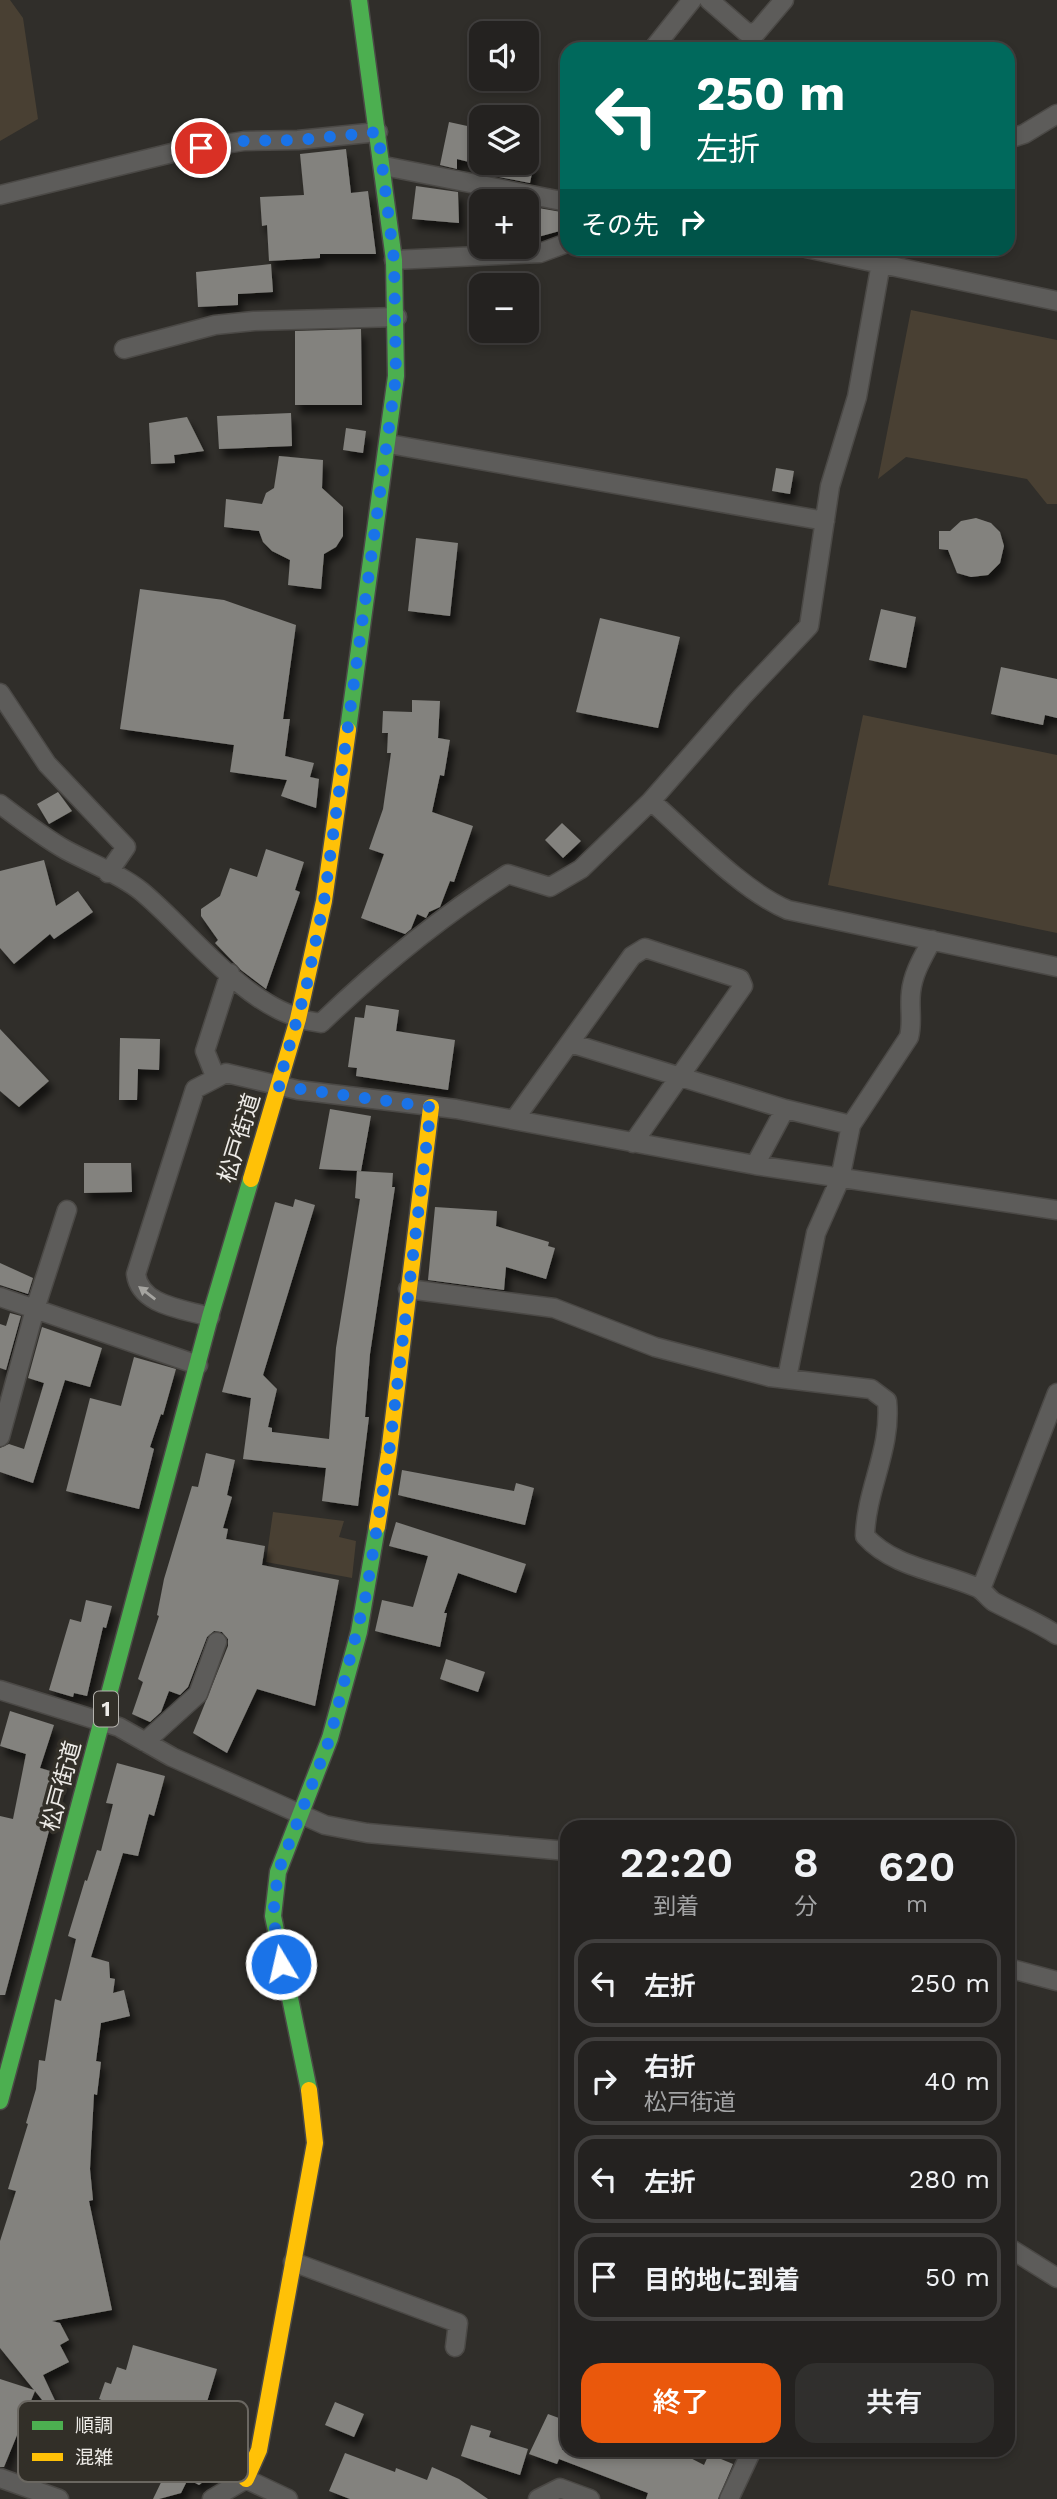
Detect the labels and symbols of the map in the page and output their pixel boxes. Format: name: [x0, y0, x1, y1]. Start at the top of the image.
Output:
pin: [171, 118, 231, 178]
street label: 松戸街道: [213, 1090, 266, 1186]
one-way arrow: [139, 1286, 157, 1301]
road number: 1: [94, 1692, 118, 1726]
street label: 松戸街道: [37, 1738, 86, 1834]
position arrow: [244, 1927, 318, 2001]
legend: [18, 2401, 248, 2482]
text: 順調: [75, 2414, 113, 2437]
text: 混雑: [75, 2446, 113, 2469]

